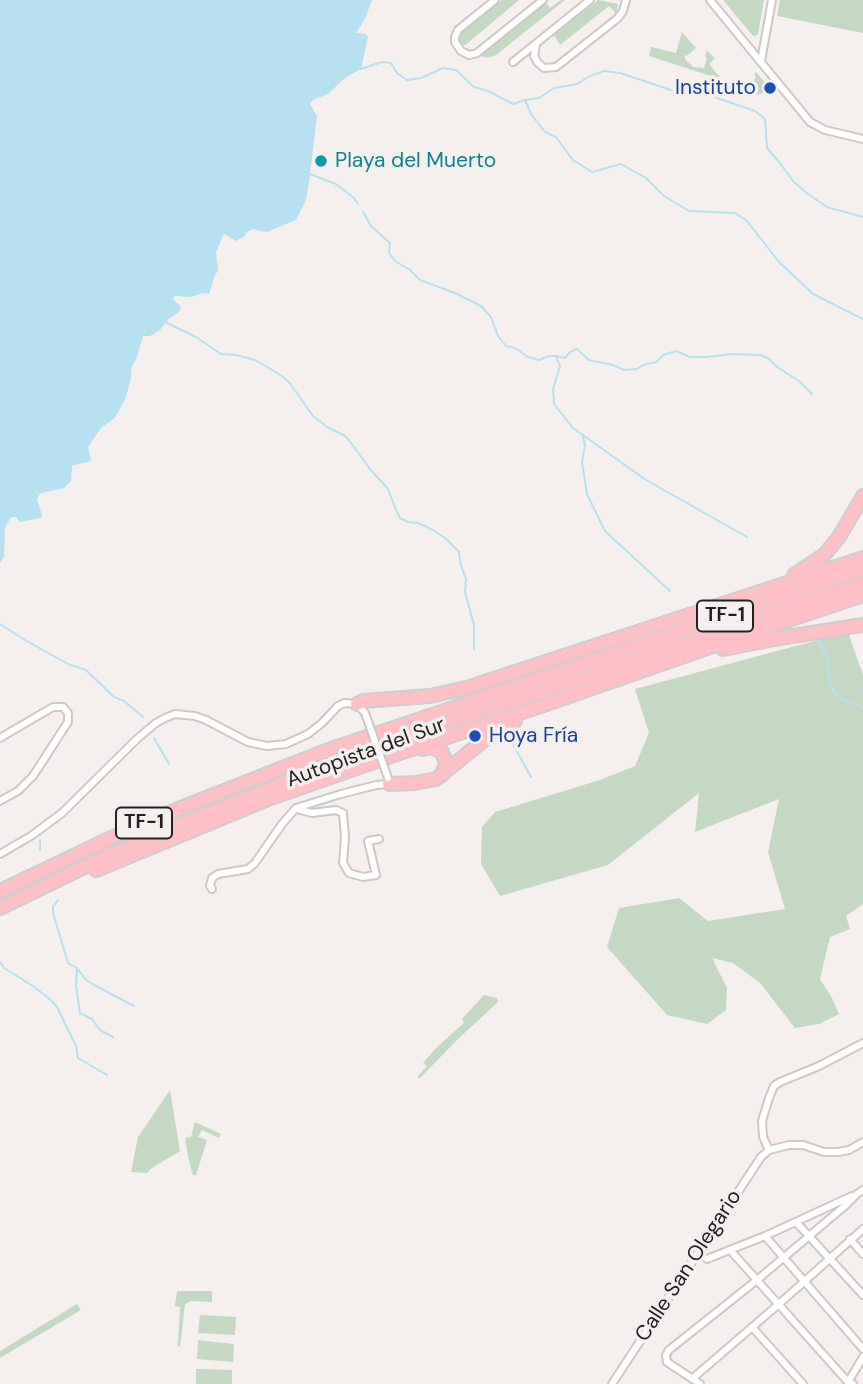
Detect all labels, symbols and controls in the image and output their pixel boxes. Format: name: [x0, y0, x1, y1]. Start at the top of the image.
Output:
place label: Instituto: [675, 75, 756, 101]
marker: Instituto: [762, 80, 778, 96]
place label: Playa del Muerto: [335, 148, 496, 174]
marker: Playa del Muerto: [313, 153, 329, 169]
road number: TF-1: [697, 600, 753, 632]
street label: Autopista del Sur: [283, 713, 449, 793]
place label: Hoya Fría: [489, 723, 578, 749]
marker: Hoya Fría: [467, 728, 483, 744]
road number: TF-1: [116, 808, 172, 838]
street label: Calle San Olegario: [631, 1185, 747, 1347]

